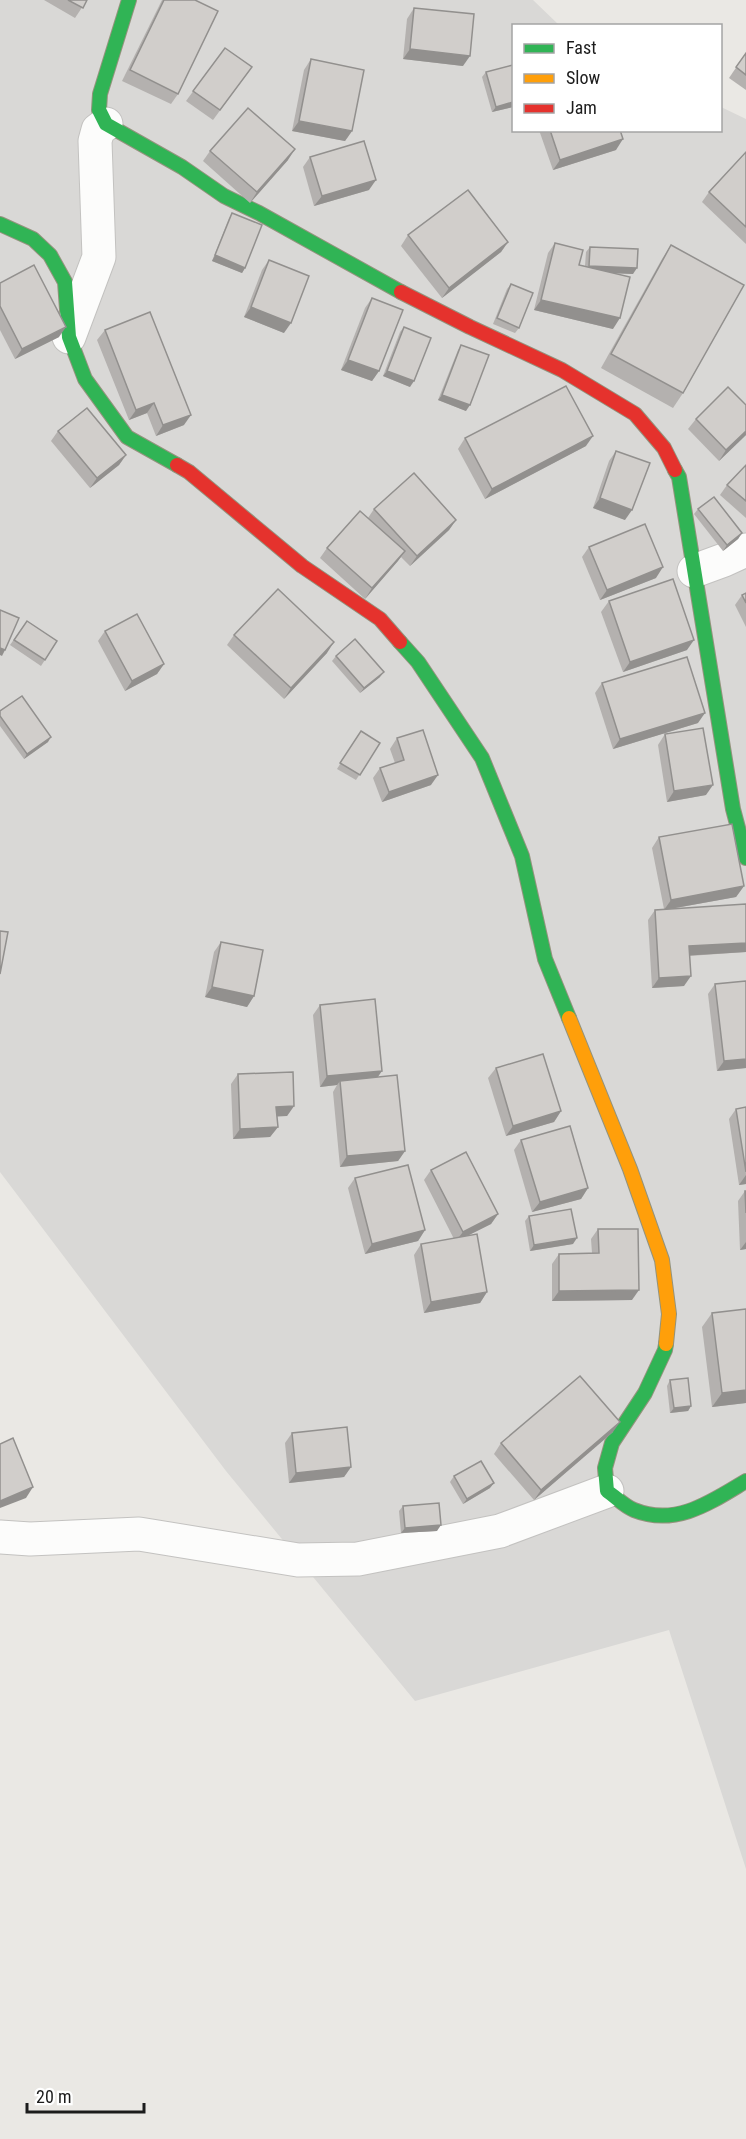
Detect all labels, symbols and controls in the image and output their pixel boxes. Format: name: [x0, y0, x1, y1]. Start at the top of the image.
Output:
legend: [512, 24, 722, 132]
text: Fast: [566, 37, 597, 58]
text: Slow: [566, 67, 601, 88]
text: Jam: [566, 97, 597, 118]
scale bar: [27, 2076, 144, 2114]
text: 20 m: [36, 2086, 71, 2107]

